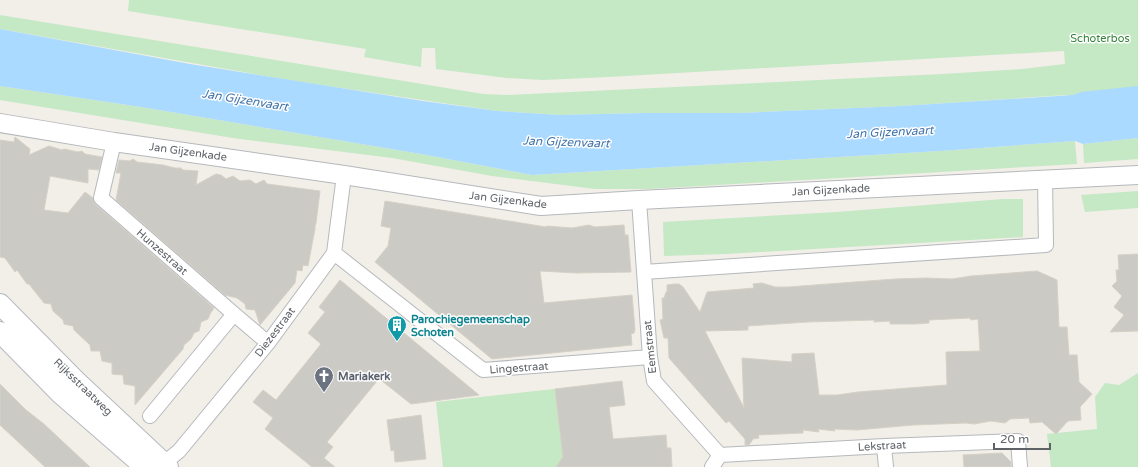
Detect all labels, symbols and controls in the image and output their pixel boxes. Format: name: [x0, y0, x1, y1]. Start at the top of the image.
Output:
park label: Schoterbos: [1070, 32, 1130, 45]
water label: Jan Gijzenvaart: [201, 86, 290, 114]
water label: Jan Gijzenvaart: [846, 123, 935, 141]
water label: Jan Gijzenvaart: [522, 133, 611, 151]
street label: Jan Gijzenkade: [148, 140, 228, 164]
street label: Jan Gijzenkade: [792, 181, 870, 199]
street label: Jan Gijzenkade: [468, 189, 548, 211]
street label: Hunzestraat: [134, 226, 190, 278]
street label: Diezestraat: [252, 305, 298, 359]
place label: Parochiegemeenschap Schoten: [411, 313, 530, 339]
building icon: Parochiegemeenschap Schoten: [386, 314, 408, 342]
street label: Eemstraat: [641, 320, 659, 374]
street label: Rijksstraatweg: [51, 356, 115, 418]
street label: Lingestraat: [489, 359, 549, 377]
church icon: Mariakerk: [313, 365, 335, 393]
place label: Mariakerk: [338, 370, 390, 383]
scale bar: [994, 425, 1050, 451]
text: 20 m: [1000, 432, 1029, 446]
street label: Lekstraat: [857, 438, 907, 454]

